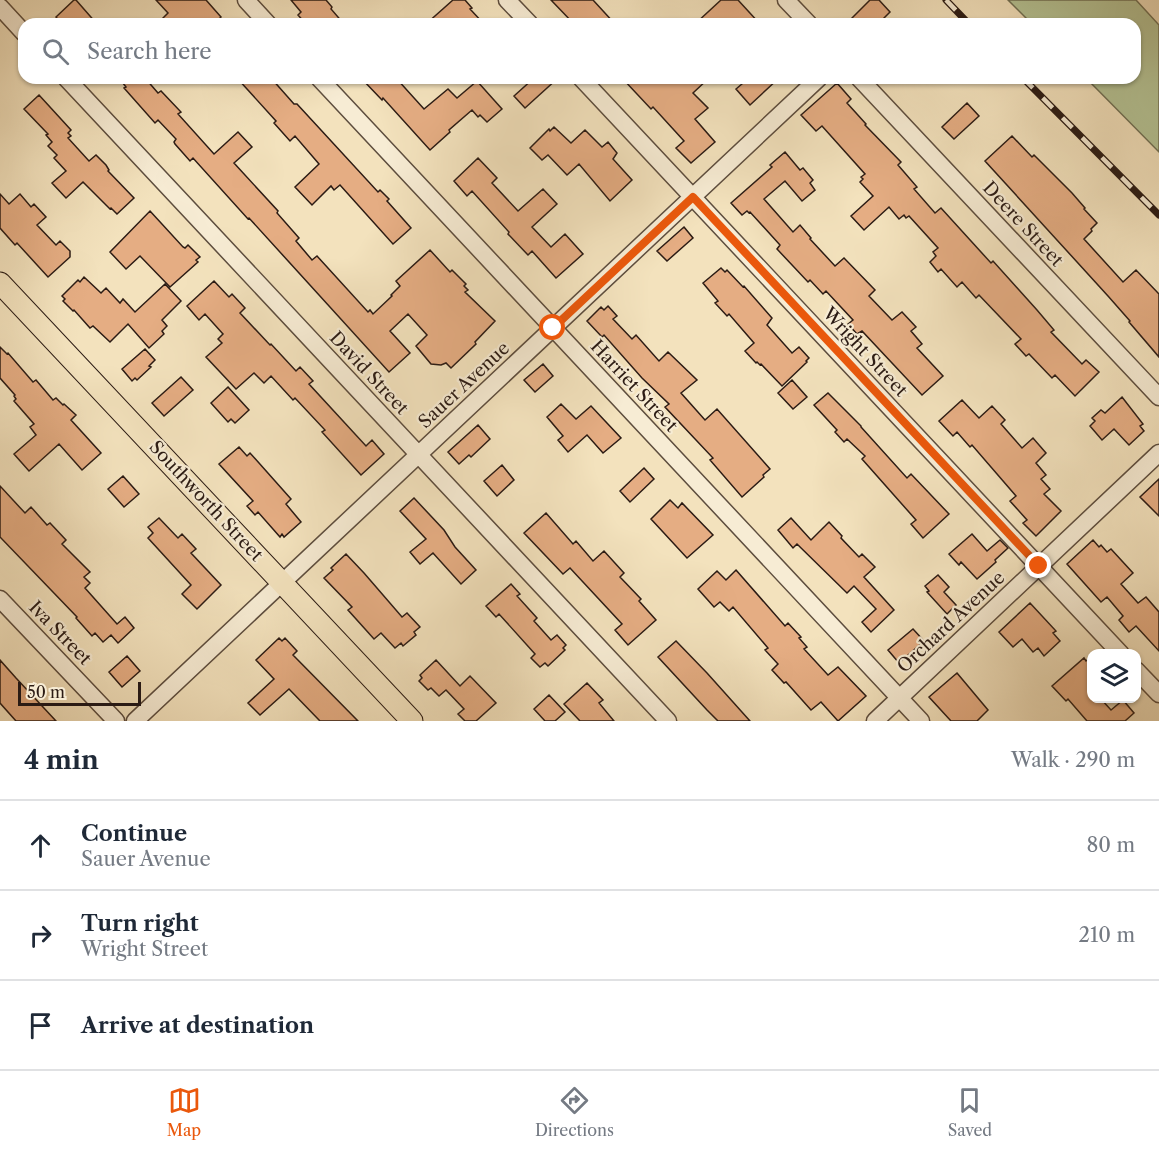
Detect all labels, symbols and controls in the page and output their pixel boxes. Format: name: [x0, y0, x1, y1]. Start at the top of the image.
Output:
search box: [18, 18, 1141, 84]
icon: search: [39, 35, 72, 68]
text: Search here: [87, 38, 212, 65]
street label: Deere Street: [978, 177, 1068, 271]
street label: Wright Street: [817, 302, 912, 402]
route start: [539, 314, 565, 340]
street label: David Street: [325, 327, 413, 420]
street label: Harriet Street: [586, 335, 683, 437]
street label: Sauer Avenue: [414, 337, 514, 433]
street label: Southworth Street: [145, 436, 268, 566]
route end: [1025, 552, 1051, 578]
street label: Orchard Avenue: [893, 567, 1009, 677]
street label: Iva Street: [24, 596, 96, 670]
map controls: [1087, 649, 1141, 703]
button: layers: [1087, 649, 1141, 703]
scale bar: [18, 679, 141, 706]
text: 50 m: [27, 682, 65, 702]
text: 4 min: [24, 744, 99, 776]
text: Walk · 290 m: [1011, 748, 1135, 772]
text: Continue: [81, 820, 187, 847]
icon: ahead: [24, 829, 57, 862]
text: 80 m: [1087, 833, 1135, 857]
text: Sauer Avenue: [81, 847, 211, 871]
text: Turn right: [81, 910, 199, 937]
icon: right: [24, 919, 57, 952]
text: 210 m: [1078, 923, 1135, 947]
text: Wright Street: [81, 937, 208, 961]
icon: arrive: [24, 1009, 57, 1042]
text: Arrive at destination: [81, 1012, 314, 1039]
tab: Map: [167, 1084, 201, 1140]
tab: Directions: [535, 1084, 614, 1140]
tab: Saved: [948, 1084, 992, 1140]

